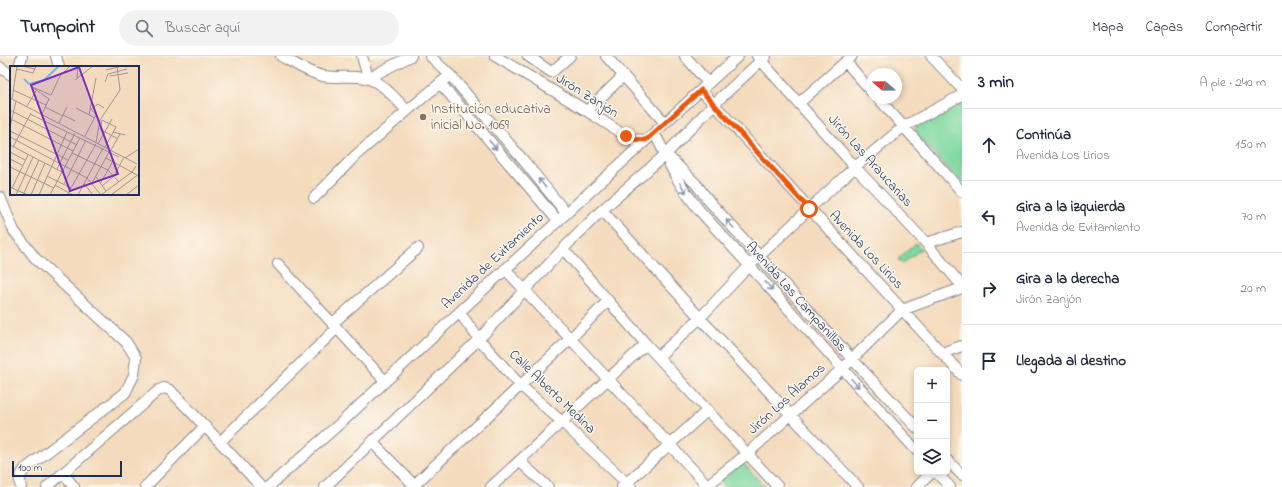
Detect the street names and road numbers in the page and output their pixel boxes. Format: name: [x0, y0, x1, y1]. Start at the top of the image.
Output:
street label: Jirón Zanjón: [551, 68, 623, 124]
street label: Jirón Las Araucarias: [823, 110, 917, 212]
street label: Avenida Los Lirios: [824, 206, 908, 294]
street label: Avenida de Evitamiento: [437, 208, 549, 314]
street label: Avenida Las Campanillas: [741, 237, 851, 357]
street label: Calle Alberto Medina: [504, 345, 600, 439]
street label: Jirón Los Álamos: [743, 358, 831, 440]

